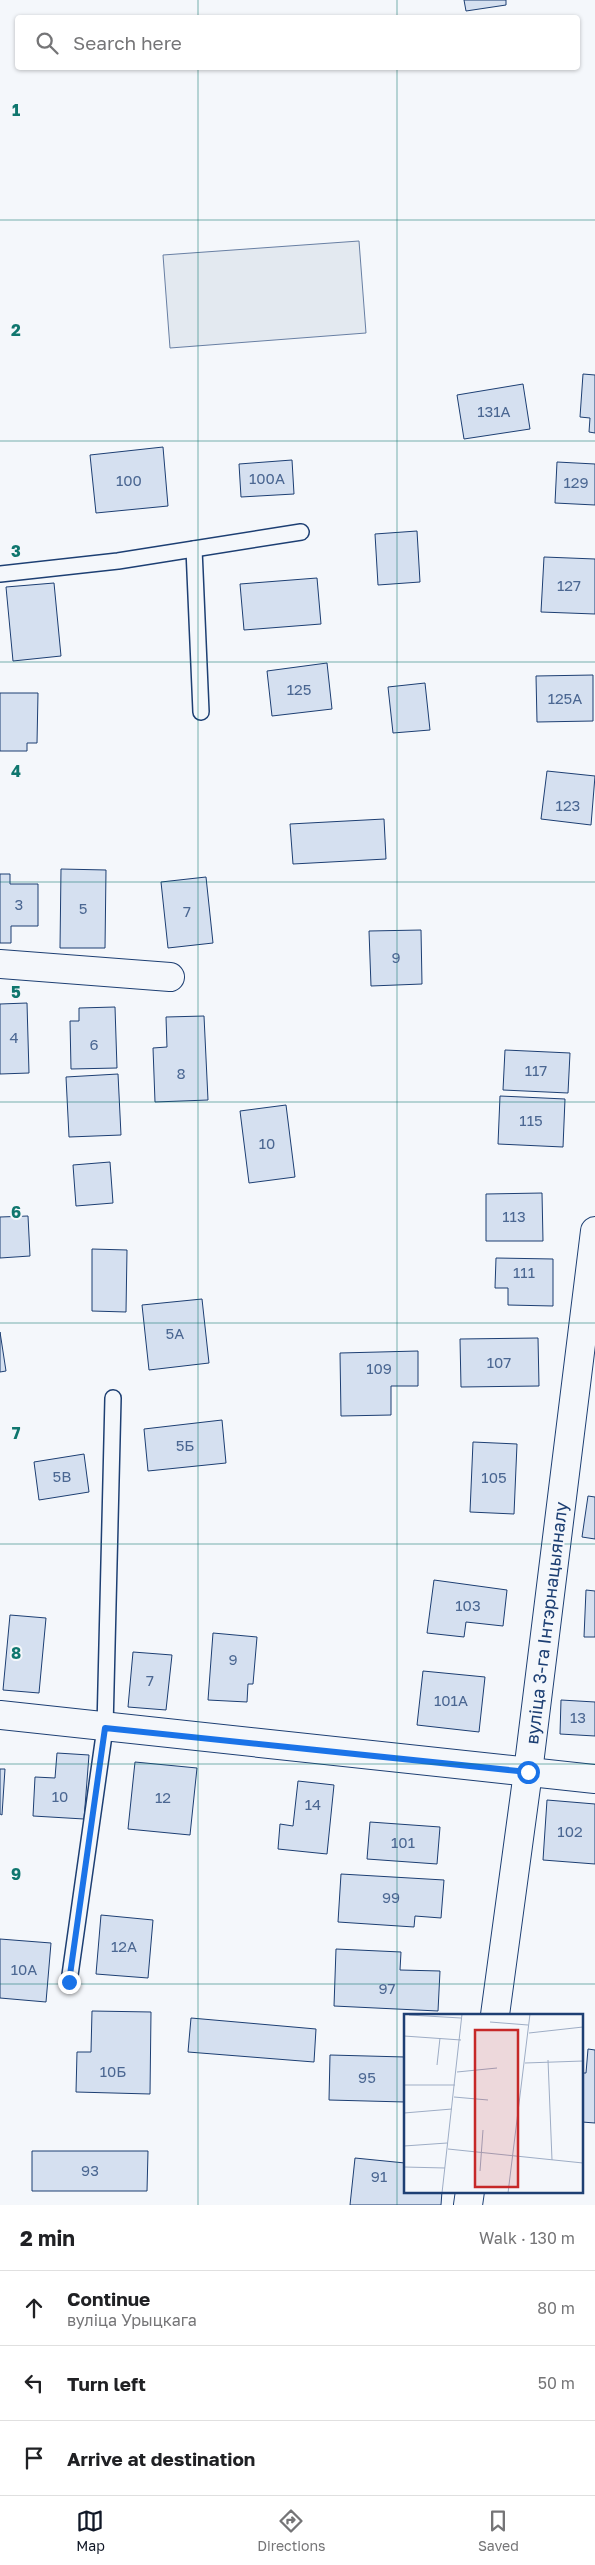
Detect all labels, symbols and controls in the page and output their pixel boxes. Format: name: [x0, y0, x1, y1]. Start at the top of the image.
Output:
search box: [15, 15, 580, 70]
icon: search: [33, 29, 61, 57]
text: Search here: [73, 31, 182, 54]
text: 1: [12, 100, 20, 120]
text: 2: [11, 320, 21, 340]
house number: 131А: [477, 402, 511, 420]
house number: 100А: [249, 469, 285, 487]
house number: 100: [116, 471, 142, 489]
house number: 129: [563, 473, 589, 491]
text: 3: [11, 541, 21, 561]
house number: 127: [557, 576, 581, 594]
house number: 125: [287, 680, 311, 698]
house number: 125А: [548, 689, 582, 707]
text: 4: [11, 761, 21, 781]
house number: 123: [556, 796, 580, 814]
house number: 3: [15, 895, 23, 913]
house number: 5: [79, 899, 87, 917]
house number: 7: [183, 902, 191, 920]
house number: 9: [391, 948, 401, 966]
text: 5: [11, 982, 21, 1002]
house number: 4: [9, 1028, 19, 1046]
house number: 6: [89, 1035, 99, 1053]
house number: 117: [525, 1061, 547, 1079]
house number: 8: [176, 1064, 186, 1082]
house number: 115: [519, 1111, 543, 1129]
house number: 10: [259, 1134, 275, 1152]
text: 6: [11, 1202, 21, 1222]
house number: 113: [502, 1207, 526, 1225]
house number: 111: [513, 1263, 535, 1281]
house number: 5А: [166, 1324, 184, 1342]
house number: 107: [487, 1353, 511, 1371]
house number: 109: [366, 1359, 392, 1377]
text: 7: [12, 1423, 21, 1443]
house number: 5Б: [176, 1436, 194, 1454]
house number: 5В: [53, 1467, 71, 1485]
house number: 105: [481, 1468, 507, 1486]
street label: вуліца 3-га Інтэрнацыяналу: [520, 1500, 572, 1746]
house number: 103: [455, 1596, 481, 1614]
text: 8: [11, 1643, 21, 1663]
house number: 9: [228, 1650, 238, 1668]
house number: 7: [146, 1671, 154, 1689]
house number: 101А: [434, 1691, 468, 1709]
house number: 13: [570, 1708, 586, 1726]
route start: [517, 1761, 540, 1784]
house number: 10: [52, 1787, 68, 1805]
house number: 12: [155, 1788, 171, 1806]
house number: 14: [305, 1795, 321, 1813]
house number: 102: [557, 1822, 583, 1840]
house number: 101: [391, 1833, 415, 1851]
text: 9: [11, 1864, 21, 1884]
house number: 99: [382, 1888, 400, 1906]
house number: 12А: [111, 1937, 137, 1955]
house number: 10А: [11, 1960, 37, 1978]
route end: [58, 1971, 81, 1994]
house number: 97: [378, 1979, 396, 1997]
inset map: [404, 2014, 582, 2192]
house number: 10Б: [100, 2062, 126, 2080]
house number: 95: [358, 2068, 376, 2086]
house number: 93: [81, 2161, 99, 2179]
house number: 91: [371, 2167, 387, 2185]
text: 2 min: [20, 2225, 75, 2251]
text: Walk · 130 m: [479, 2228, 575, 2248]
text: Continue: [67, 2287, 150, 2310]
icon: ahead: [20, 2294, 48, 2322]
text: 80 m: [537, 2298, 575, 2318]
text: вуліца Урыцкага: [67, 2310, 197, 2330]
icon: left: [20, 2369, 48, 2397]
text: Turn left: [67, 2372, 146, 2395]
text: 50 m: [538, 2373, 575, 2393]
icon: arrive: [20, 2444, 48, 2472]
text: Arrive at destination: [67, 2447, 255, 2470]
tab: Map: [76, 2507, 105, 2554]
tab: Directions: [257, 2507, 326, 2554]
tab: Saved: [478, 2507, 519, 2554]

